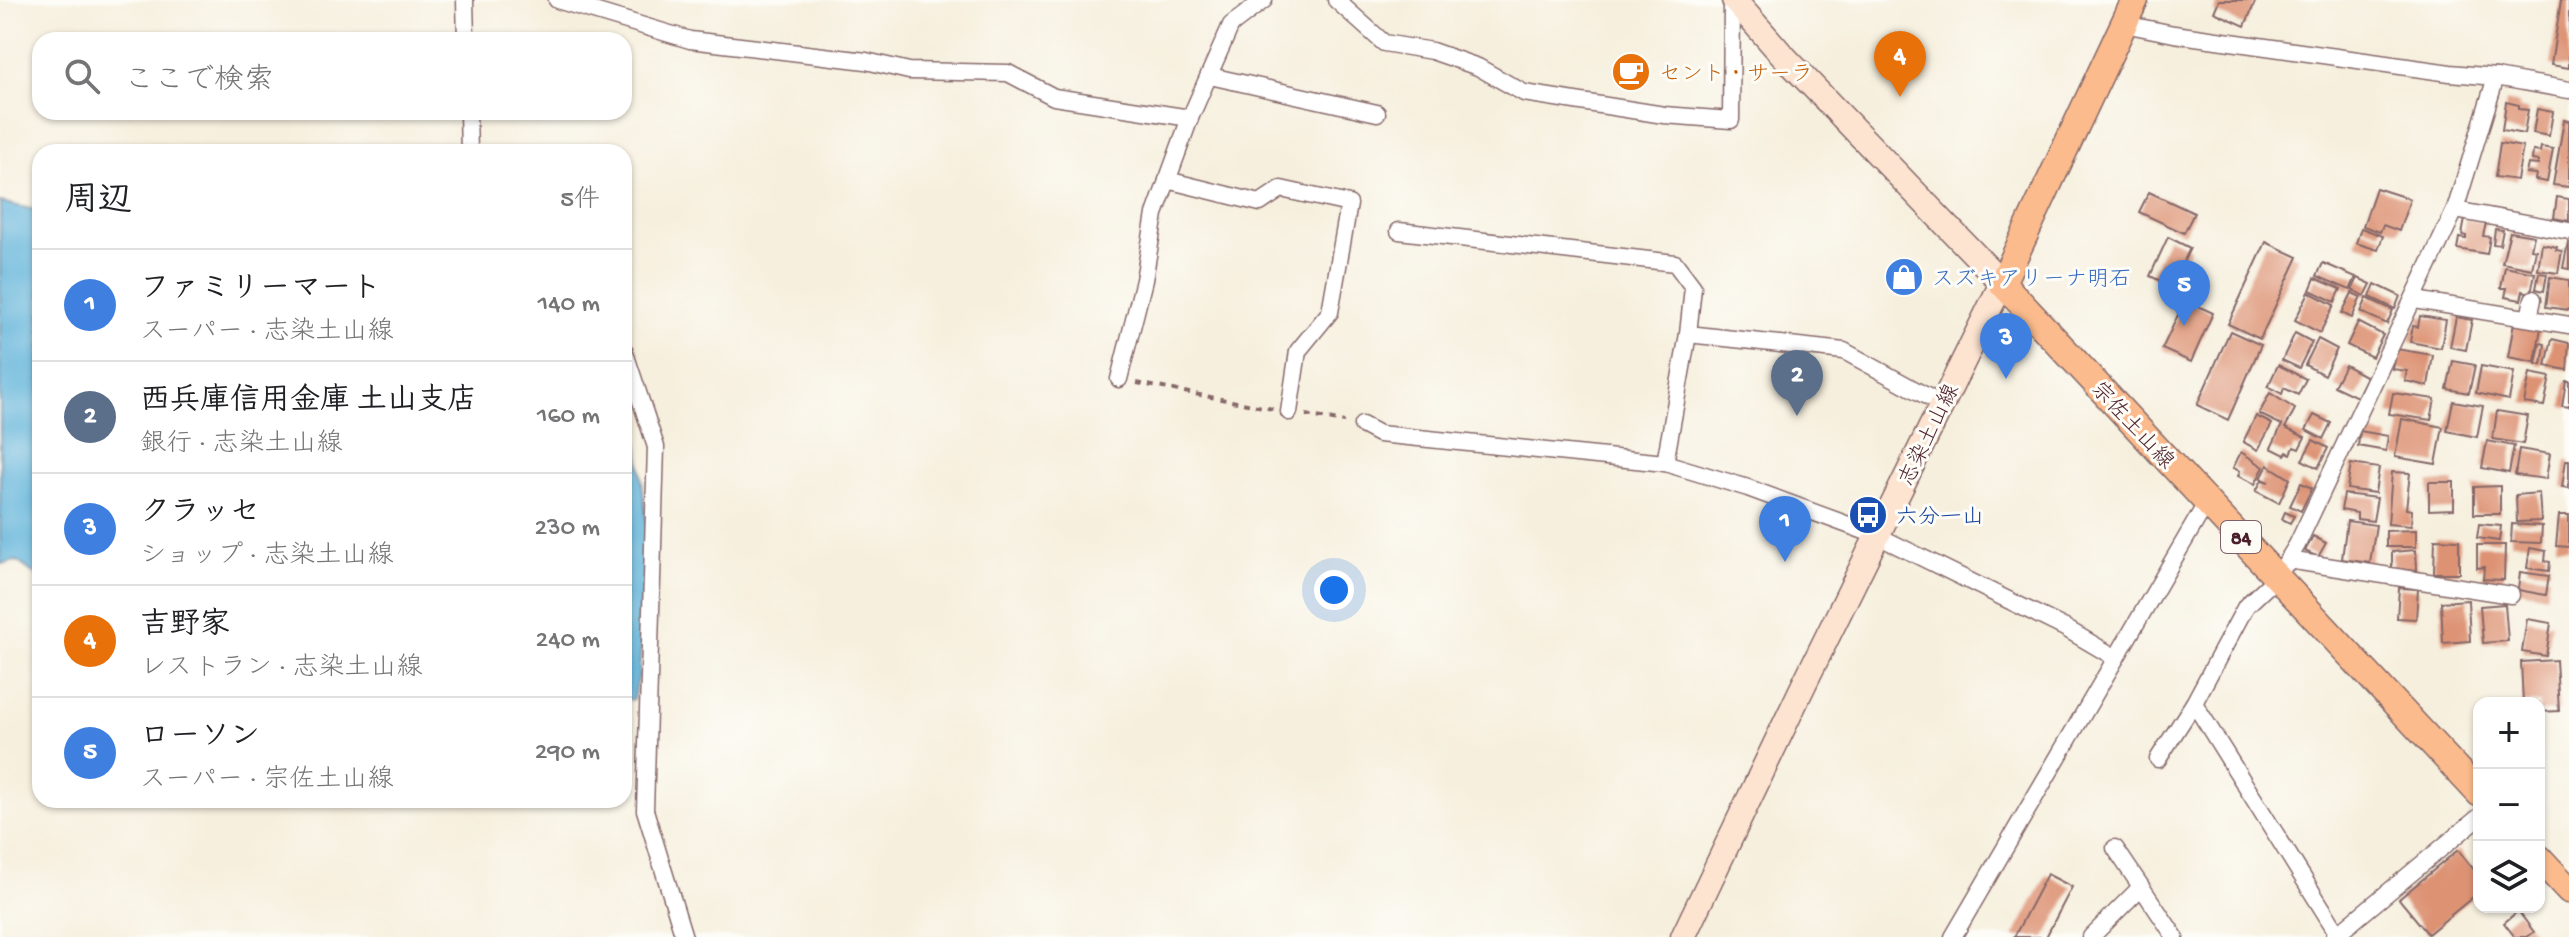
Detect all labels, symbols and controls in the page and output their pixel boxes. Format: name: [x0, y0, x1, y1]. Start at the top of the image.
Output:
pin: 4: [1874, 31, 1926, 97]
search box: [32, 32, 632, 120]
cafe icon: セント・サーラ: [1610, 51, 1652, 93]
icon: search: [60, 54, 104, 98]
place label: セント・サーラ: [1659, 63, 1813, 89]
text: ここで検索: [124, 65, 274, 100]
text: 周辺: [64, 183, 132, 223]
text: 5件: [560, 186, 600, 217]
shop icon: スズキアリーナ明石: [1883, 256, 1925, 298]
pin: 5: [2158, 260, 2210, 326]
place label: スズキアリーナ明石: [1932, 268, 2131, 294]
text: ファミリーマート: [140, 273, 381, 308]
text: 1: [85, 290, 95, 321]
text: 140 m: [538, 290, 600, 321]
pin: 3: [1980, 313, 2032, 379]
text: スーパー · 志染土山線: [140, 318, 393, 349]
pin: 2: [1771, 350, 1823, 416]
street label: 宗佐土山線: [2084, 377, 2179, 476]
street label: 志染土山線: [1894, 380, 1966, 491]
text: 西兵庫信用金庫 土山支店: [140, 385, 477, 420]
text: 2: [84, 402, 96, 433]
text: 160 m: [537, 402, 600, 433]
text: 銀行 · 志染土山線: [140, 430, 342, 461]
bus stop icon: 六分一山: [1847, 494, 1889, 536]
pin: 1: [1759, 496, 1811, 562]
text: クラッセ: [140, 497, 260, 532]
place label: 六分一山: [1896, 506, 1984, 532]
text: 3: [83, 514, 97, 545]
text: 230 m: [534, 514, 600, 545]
road number: 84: [2221, 521, 2261, 553]
text: ショップ · 志染土山線: [140, 542, 393, 573]
your location: [1314, 570, 1354, 610]
text: 吉野家: [140, 609, 230, 644]
text: 4: [84, 626, 96, 657]
text: 240 m: [536, 626, 600, 657]
text: レストラン · 志染土山線: [140, 654, 423, 685]
map controls: [2473, 697, 2545, 913]
button: +: [2473, 697, 2545, 769]
text: ローソン: [140, 721, 260, 756]
text: 5: [83, 738, 97, 769]
text: 290 m: [535, 738, 600, 769]
text: スーパー · 宗佐土山線: [140, 766, 393, 797]
button: −: [2473, 769, 2545, 841]
button: layers: [2473, 841, 2545, 913]

